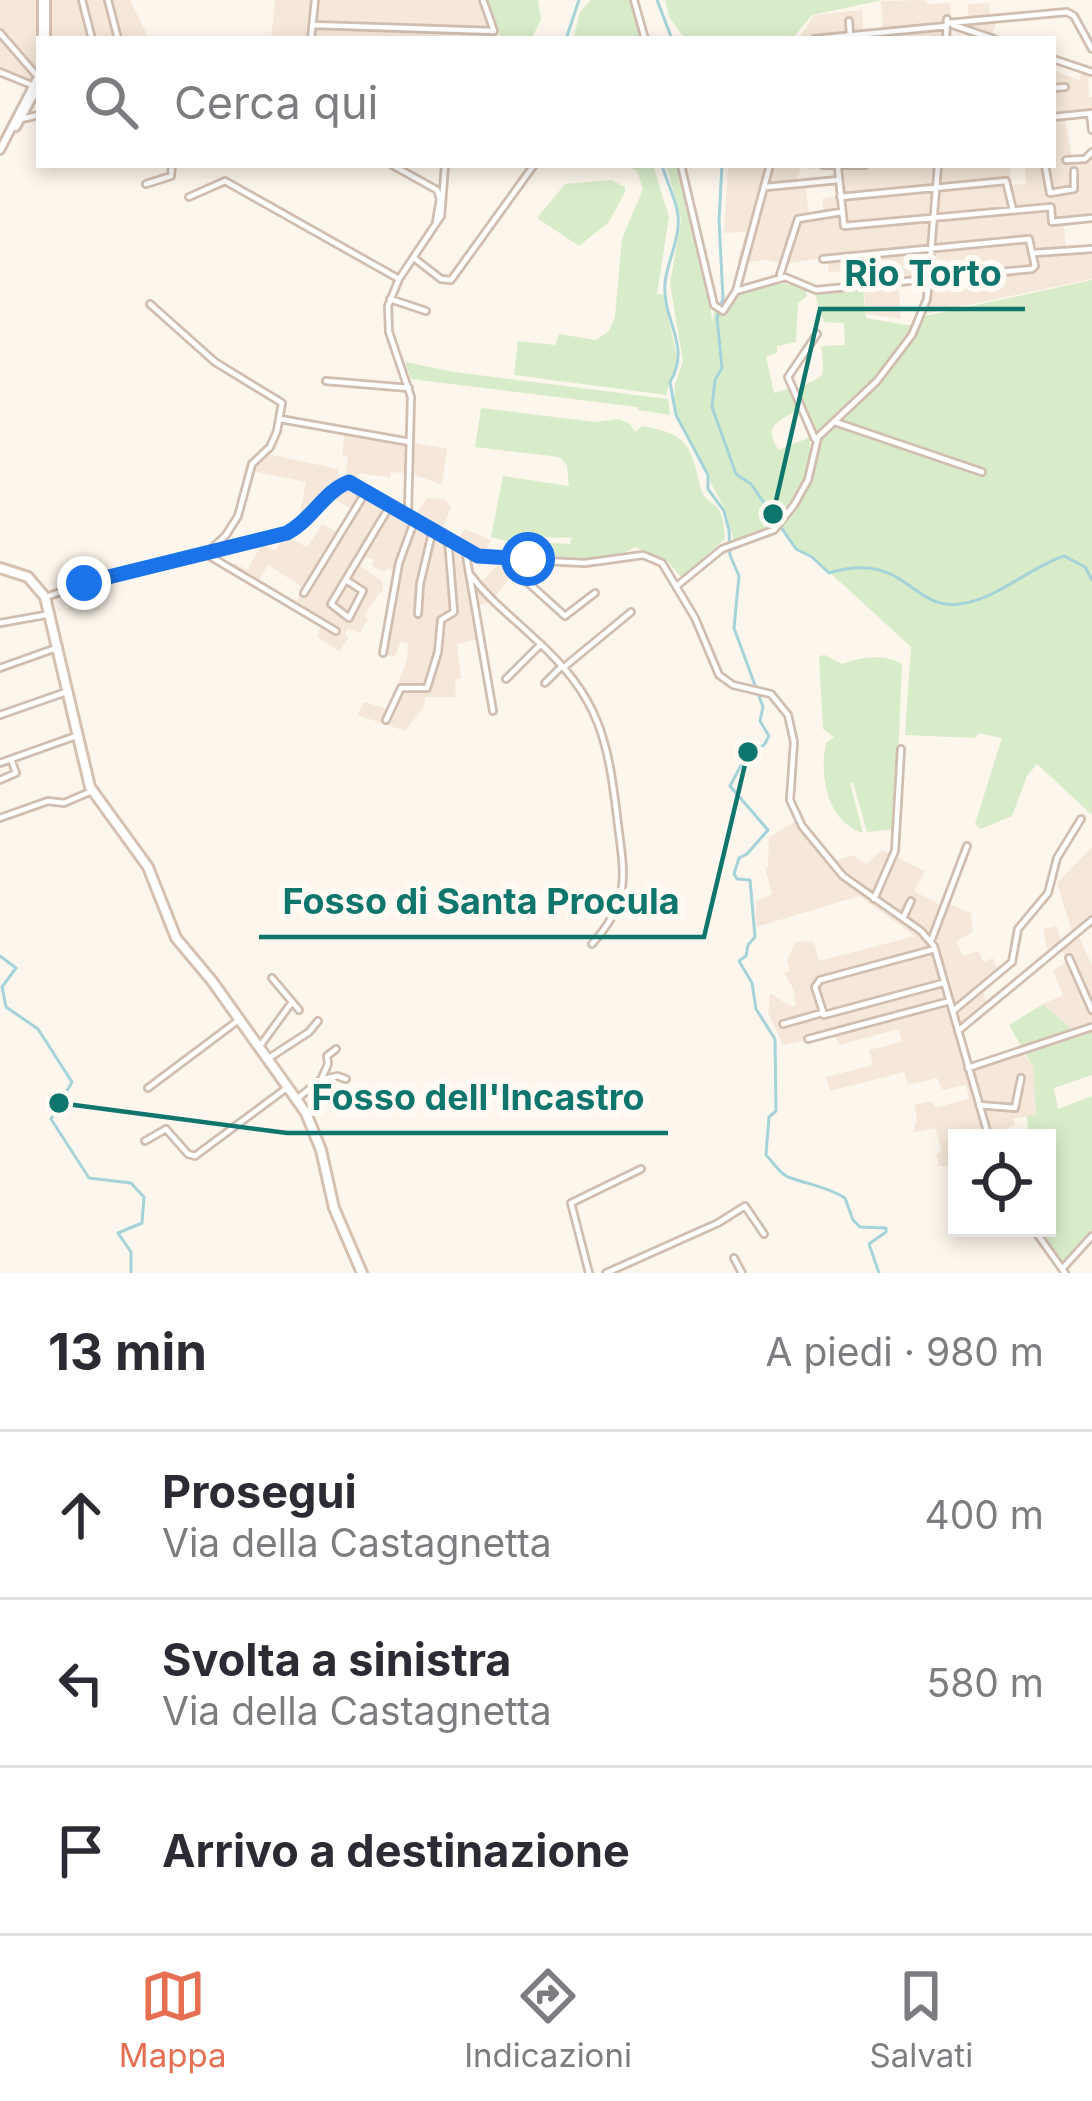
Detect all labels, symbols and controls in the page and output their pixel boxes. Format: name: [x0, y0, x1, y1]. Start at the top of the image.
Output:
search box: [36, 36, 1056, 168]
icon: search: [78, 69, 144, 135]
text: Cerca qui: [174, 75, 378, 130]
callout: Rio Torto: [820, 237, 1025, 309]
text: Rio Torto: [844, 251, 1002, 295]
route start: [501, 532, 555, 586]
route end: [57, 556, 111, 610]
callout: Fosso di Santa Procula: [259, 865, 704, 937]
text: Fosso di Santa Procula: [282, 879, 680, 923]
callout: Fosso dell'Incastro: [287, 1061, 668, 1133]
text: Fosso dell'Incastro: [311, 1075, 645, 1119]
map controls: [948, 1129, 1056, 1237]
button: locate: [948, 1129, 1056, 1237]
text: 13 min: [48, 1321, 207, 1382]
text: A piedi · 980 m: [766, 1328, 1044, 1375]
text: Prosegui: [162, 1464, 357, 1519]
icon: ahead: [48, 1482, 114, 1548]
text: 400 m: [924, 1491, 1044, 1538]
text: Via della Castagnetta: [162, 1519, 552, 1566]
text: Svolta a sinistra: [162, 1632, 511, 1687]
icon: left: [48, 1650, 114, 1716]
text: 580 m: [926, 1659, 1044, 1706]
text: Via della Castagnetta: [162, 1687, 552, 1734]
icon: arrive: [48, 1818, 114, 1884]
text: Arrivo a destinazione: [162, 1823, 630, 1878]
tab: Mappa: [119, 1963, 226, 2075]
tab: Indicazioni: [464, 1963, 632, 2075]
tab: Salvati: [870, 1963, 973, 2075]

